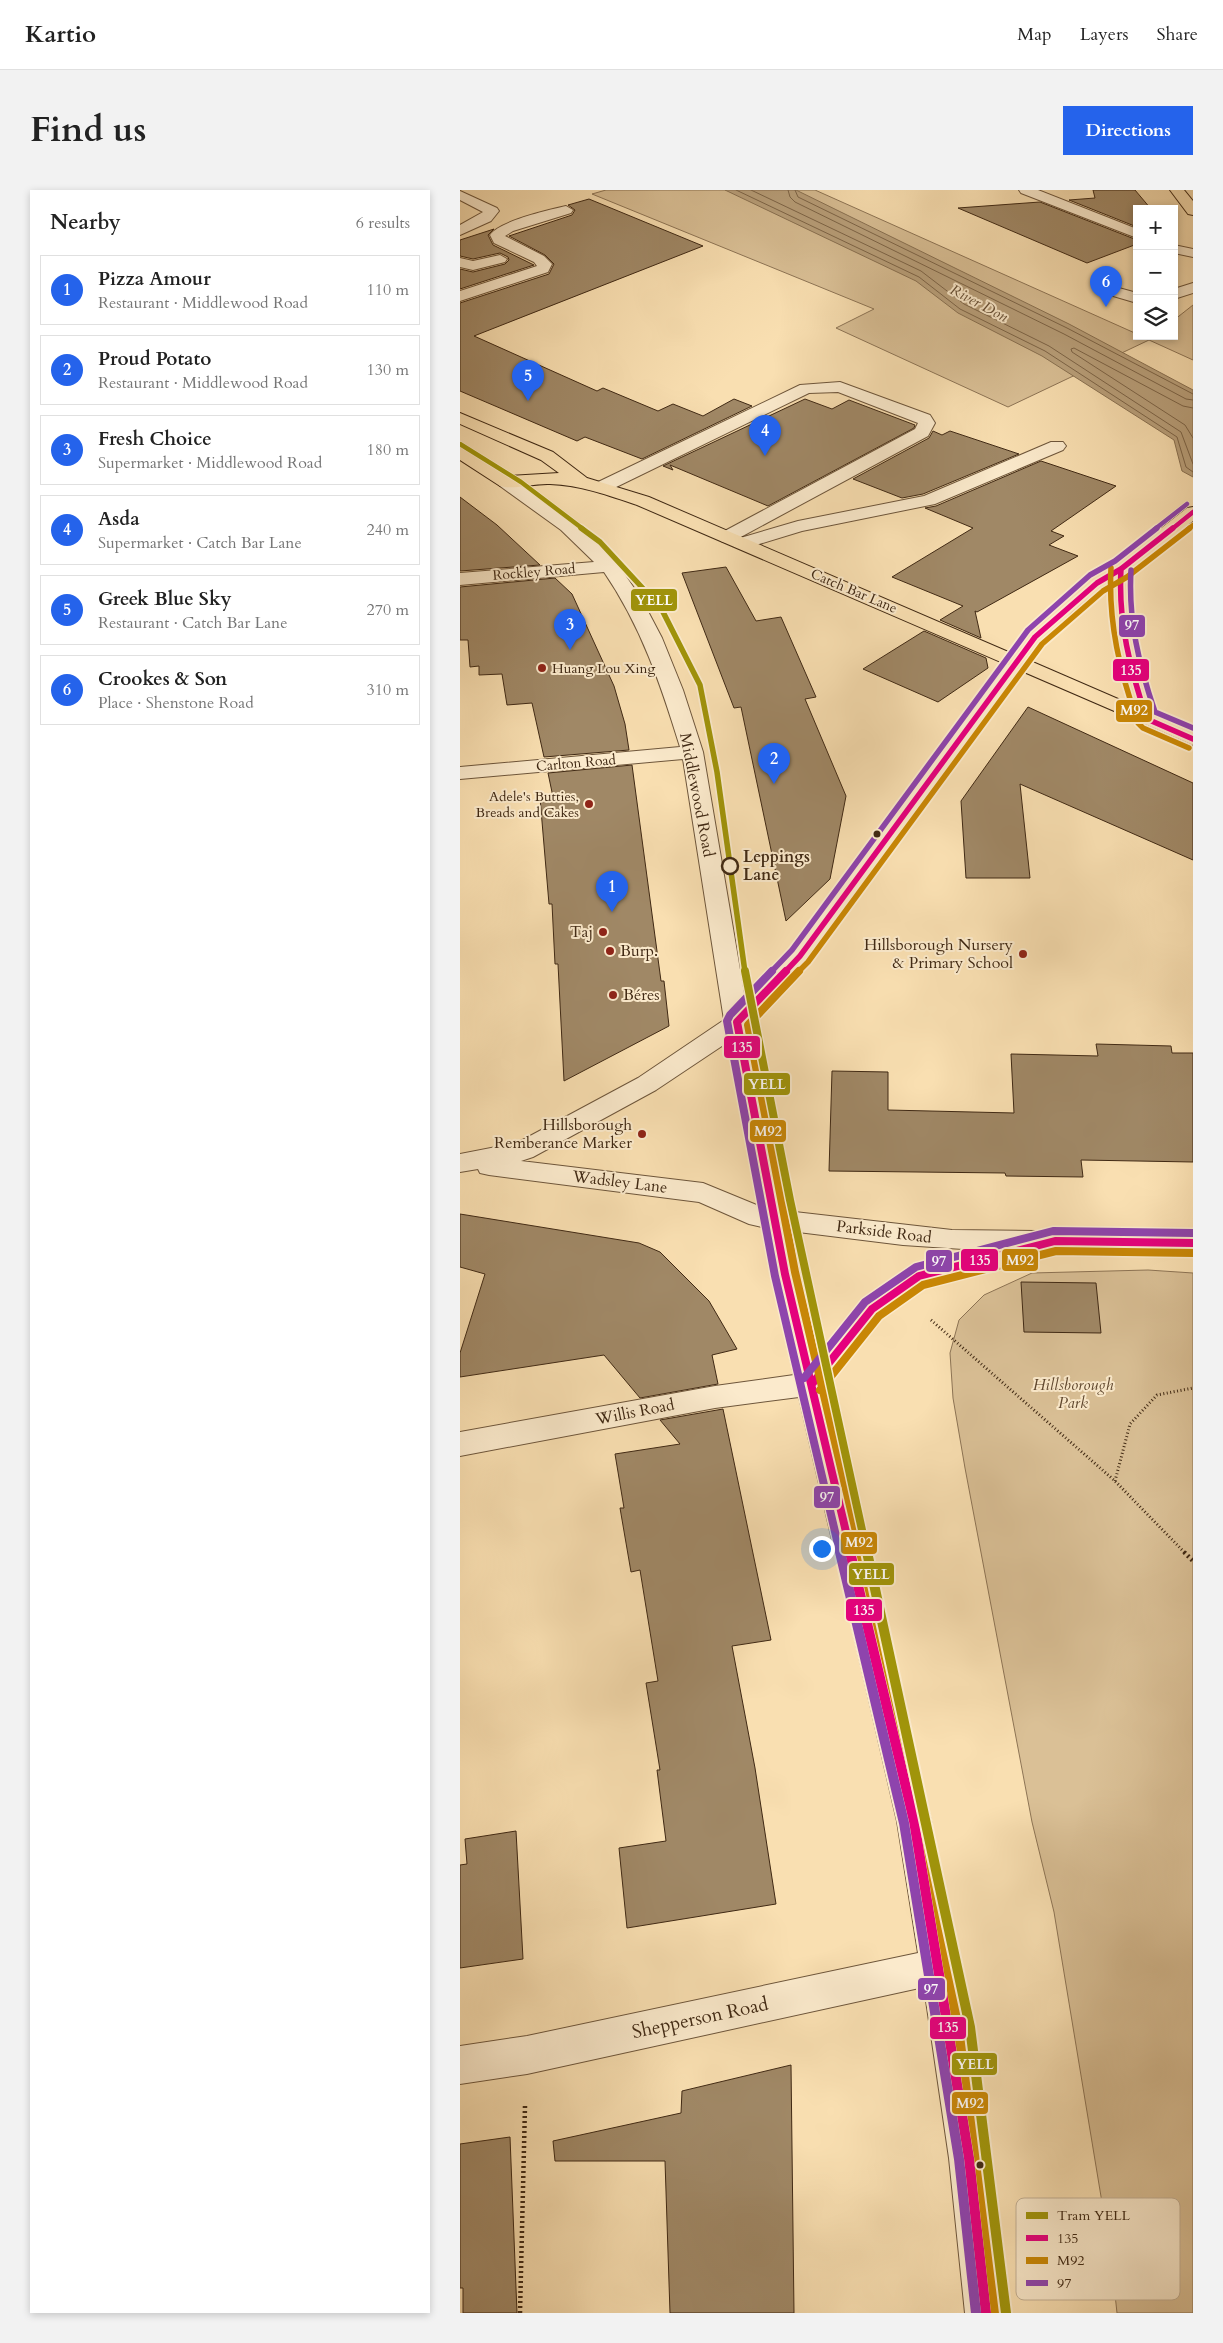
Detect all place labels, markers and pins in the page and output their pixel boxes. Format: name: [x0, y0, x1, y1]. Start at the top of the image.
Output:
pin: 6: [1090, 266, 1122, 307]
pin: 5: [512, 360, 544, 401]
pin: 4: [749, 415, 781, 456]
pin: 3: [554, 609, 586, 650]
place label: Huang Lou Xing: [552, 659, 655, 678]
marker: Huang Lou Xing: [536, 662, 548, 674]
pin: 2: [758, 743, 790, 784]
place label: Adele's Butties, Breads and Cakes: [476, 787, 579, 822]
marker: Adele's Butties, Breads and Cakes: [583, 798, 595, 810]
unlabelled marker: [872, 829, 882, 839]
place label: Leppings Lane: [743, 846, 810, 886]
marker: Leppings Lane: [721, 857, 739, 875]
pin: 1: [596, 871, 628, 912]
place label: Taj: [570, 921, 593, 943]
marker: Taj: [597, 926, 609, 938]
place label: Hillsborough Nursery & Primary School: [864, 934, 1014, 974]
place label: Burp.: [620, 940, 658, 962]
marker: Burp.: [604, 945, 616, 957]
marker: Hillsborough Nursery & Primary School: [1017, 948, 1029, 960]
place label: Béres: [623, 984, 660, 1006]
marker: Béres: [607, 989, 619, 1001]
place label: Hillsborough Remberance Marker: [494, 1114, 632, 1154]
marker: Hillsborough Remberance Marker: [636, 1128, 648, 1140]
unlabelled marker: [975, 2160, 985, 2170]

